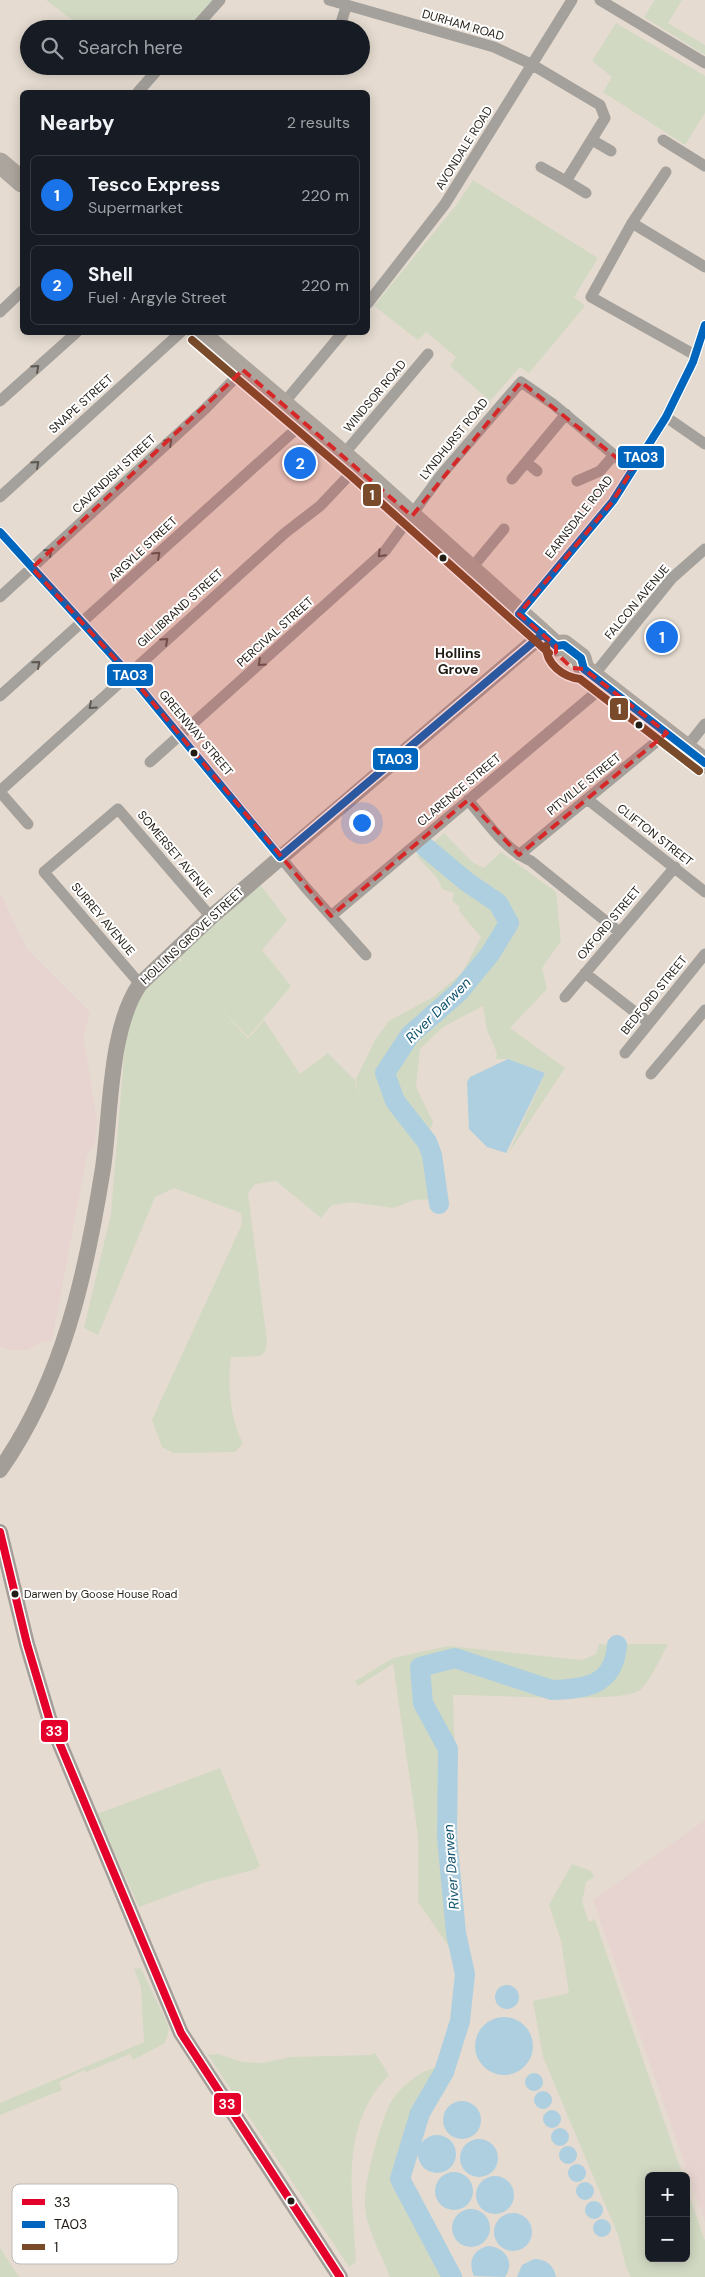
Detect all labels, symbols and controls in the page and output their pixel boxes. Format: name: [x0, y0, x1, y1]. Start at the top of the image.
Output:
street label: DURHAM ROAD: [420, 6, 506, 44]
search box: [20, 20, 370, 75]
icon: search: [38, 34, 66, 62]
text: Search here: [78, 35, 183, 60]
street label: AVONDALE ROAD: [432, 103, 496, 193]
text: Nearby: [40, 109, 114, 137]
text: 2 results: [287, 112, 350, 133]
text: Tesco Express: [88, 172, 220, 197]
text: 1: [54, 185, 60, 206]
text: 220 m: [301, 185, 349, 206]
text: Supermarket: [88, 197, 183, 218]
text: Shell: [88, 262, 133, 287]
text: 2: [52, 275, 62, 296]
text: 220 m: [301, 275, 349, 296]
text: Fuel · Argyle Street: [88, 287, 227, 308]
street label: WINDSOR ROAD: [340, 357, 410, 435]
one-way arrow: [31, 365, 40, 374]
street label: SNAPE STREET: [46, 371, 117, 437]
street label: LYNDHURST ROAD: [416, 395, 492, 483]
street label: CAVENDISH STREET: [69, 431, 159, 517]
one-way arrow: [163, 439, 172, 448]
pin: 2: [284, 444, 316, 482]
line badge: TA03: [617, 445, 665, 469]
text: TA03: [624, 448, 659, 466]
one-way arrow: [30, 461, 39, 470]
street label: EARNSDALE ROAD: [542, 472, 616, 562]
line badge: 1: [362, 483, 382, 507]
text: 1: [369, 486, 375, 504]
street label: ARGYLE STREET: [105, 513, 181, 585]
one-way arrow: [378, 548, 387, 557]
one-way arrow: [44, 549, 53, 558]
one-way arrow: [152, 552, 161, 561]
unlabelled marker: [438, 553, 448, 563]
street label: FALCON AVENUE: [601, 561, 673, 643]
street label: GILLIBRAND STREET: [134, 565, 227, 651]
street label: PERCIVAL STREET: [233, 593, 317, 671]
pin: 1: [646, 618, 678, 656]
one-way arrow: [159, 638, 168, 647]
district label: Hollins Grove: [435, 644, 481, 678]
one-way arrow: [258, 657, 267, 666]
one-way arrow: [31, 661, 40, 670]
line badge: TA03: [106, 663, 154, 687]
text: TA03: [113, 666, 148, 684]
street label: GREENWAY STREET: [155, 687, 237, 779]
line badge: 1: [609, 697, 629, 721]
one-way arrow: [89, 700, 98, 709]
text: 1: [616, 700, 622, 718]
unlabelled marker: [634, 720, 644, 730]
line badge: TA03: [372, 747, 419, 771]
unlabelled marker: [189, 748, 199, 758]
street label: PITVILLE STREET: [544, 749, 625, 819]
text: TA03: [378, 750, 413, 768]
street label: CLARENCE STREET: [414, 750, 504, 830]
street label: CLIFTON STREET: [614, 800, 696, 870]
street label: SOMERSET AVENUE: [134, 807, 216, 901]
your location: [349, 810, 375, 836]
street label: SURREY AVENUE: [68, 879, 138, 959]
street label: OXFORD STREET: [574, 883, 645, 963]
street label: HOLLINS GROVE STREET: [137, 884, 247, 988]
street label: BEDFORD STREET: [617, 952, 691, 1038]
water label: River Darwen: [401, 973, 475, 1047]
place label: Darwen by Goose House Road: [24, 1587, 178, 1601]
marker: Darwen by Goose House Road: [10, 1589, 20, 1599]
line badge: 33: [40, 1719, 69, 1743]
text: 33: [46, 1722, 62, 1740]
water label: River Darwen: [439, 1824, 463, 1910]
line badge: 33: [213, 2092, 242, 2116]
text: 33: [219, 2095, 235, 2113]
map controls: [645, 2172, 690, 2262]
button: +: [645, 2172, 690, 2217]
legend: [12, 2184, 178, 2264]
text: 33: [54, 2193, 71, 2211]
unlabelled marker: [286, 2196, 296, 2206]
text: TA03: [54, 2215, 87, 2233]
button: −: [645, 2217, 690, 2262]
text: 1: [54, 2238, 58, 2256]

